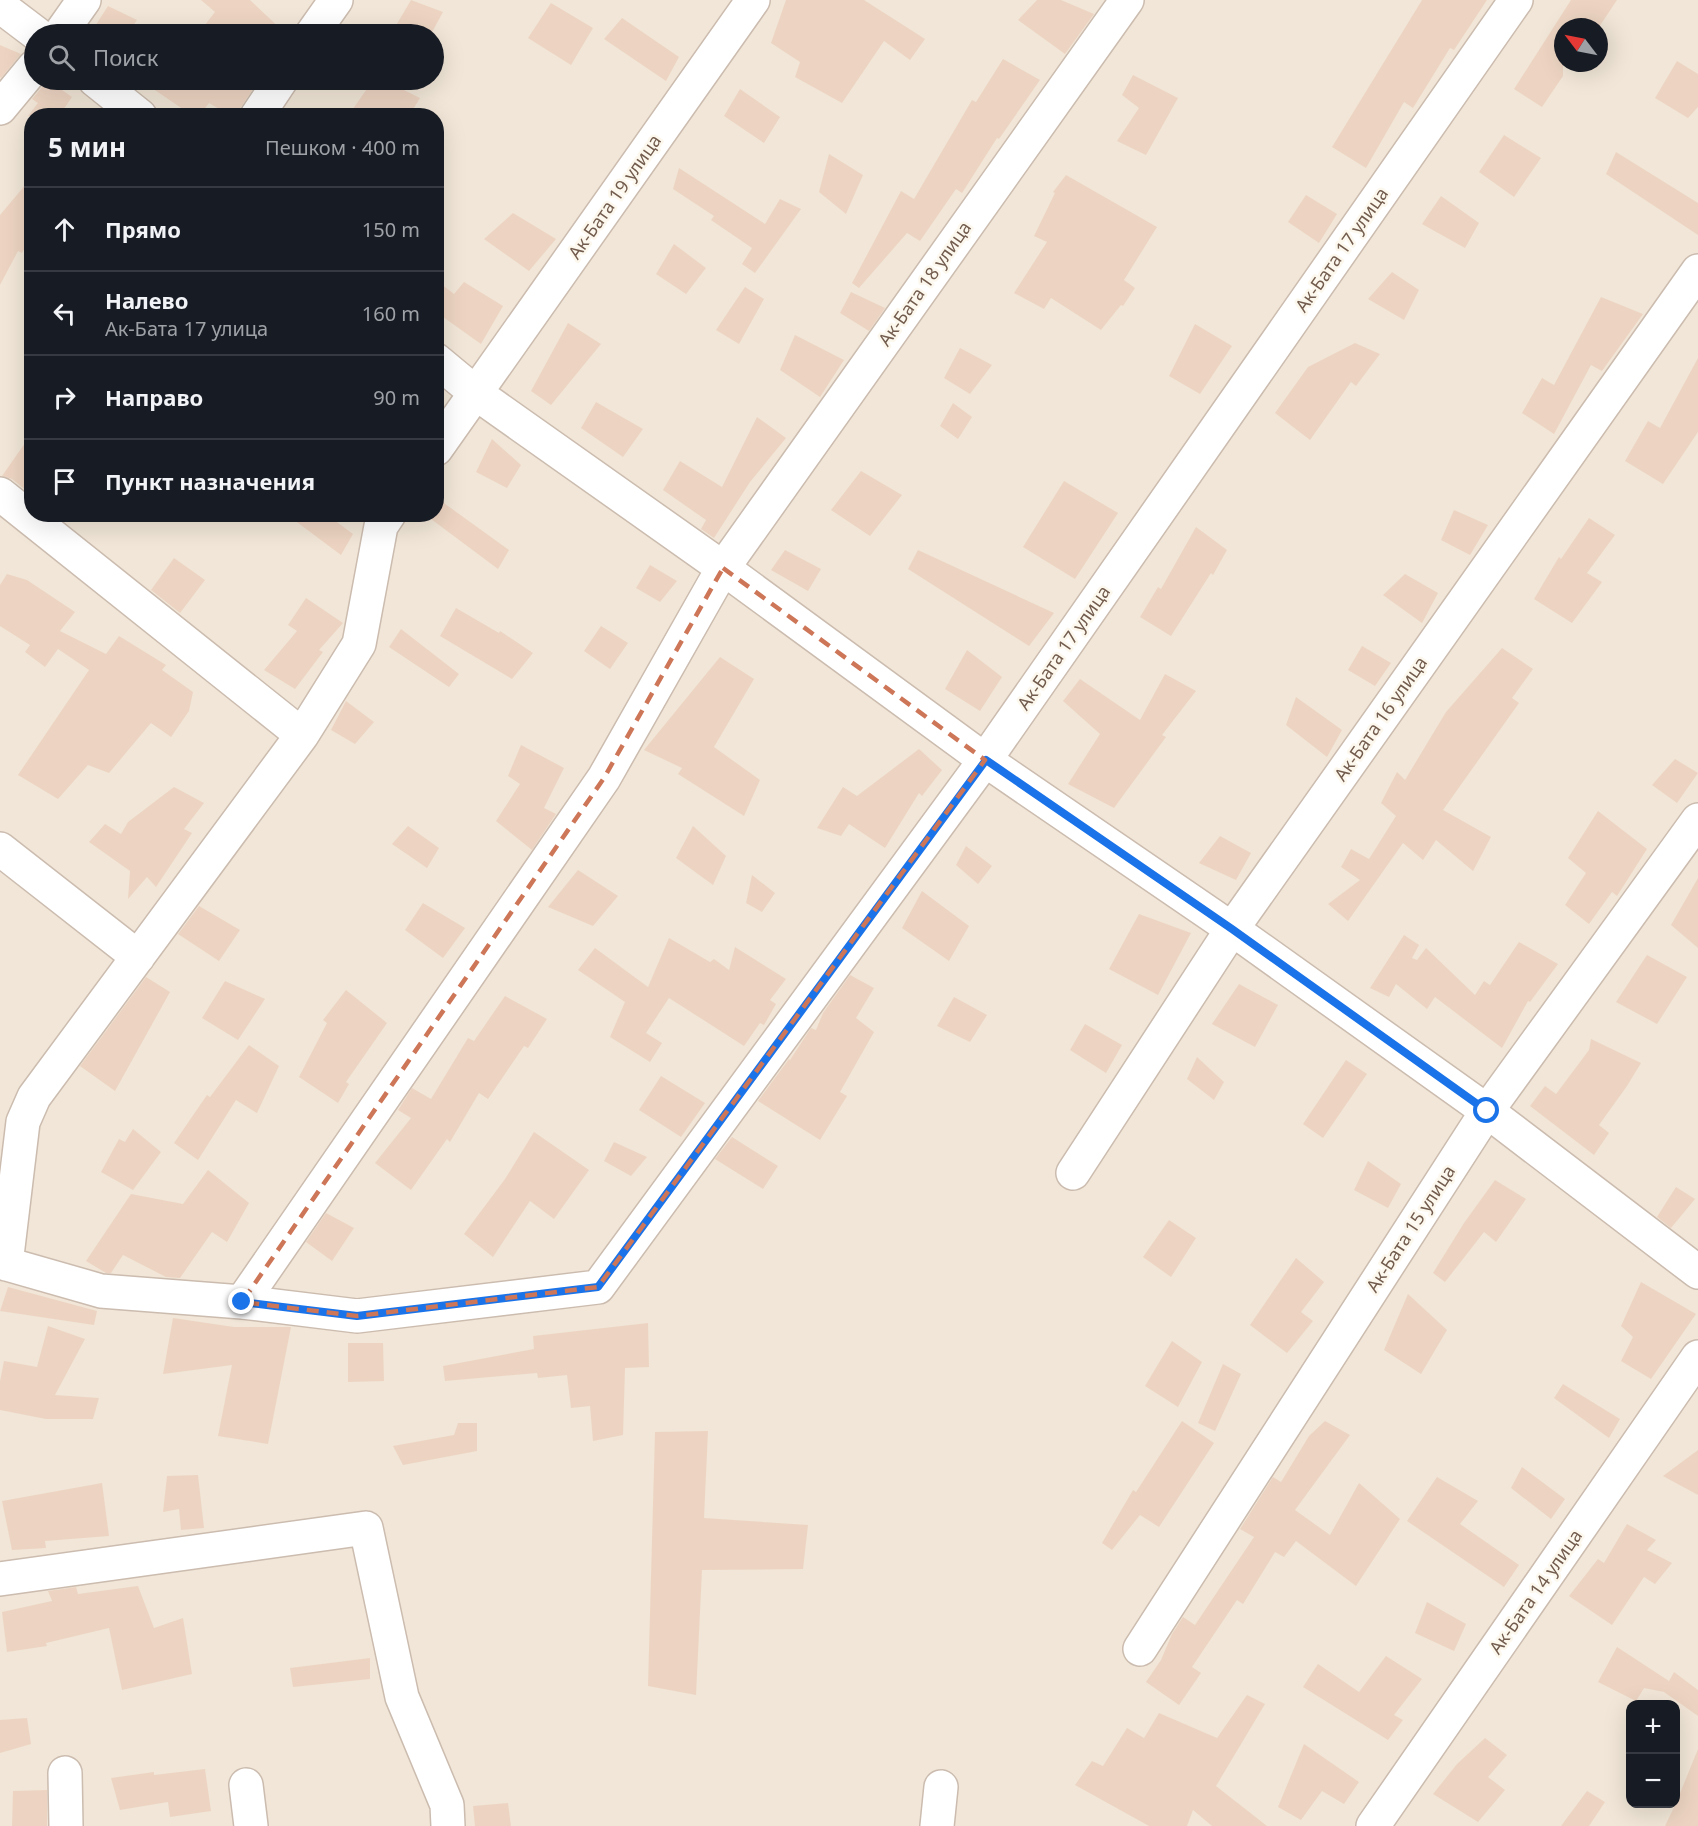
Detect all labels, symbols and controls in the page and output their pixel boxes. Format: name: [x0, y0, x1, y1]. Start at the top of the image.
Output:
north arrow: [1554, 18, 1608, 72]
search box: [24, 24, 444, 90]
icon: search: [45, 41, 78, 74]
text: Поиск: [93, 42, 158, 72]
text: 5 мин: [48, 129, 126, 165]
street label: Ак-Бата 19 улица: [562, 129, 666, 263]
text: Пешком · 400 m: [265, 134, 420, 161]
street label: Ак-Бата 17 улица: [1289, 182, 1393, 316]
icon: ahead: [48, 213, 81, 246]
text: Прямо: [105, 214, 181, 244]
text: 150 m: [362, 216, 420, 243]
street label: Ак-Бата 18 улица: [872, 216, 976, 350]
text: Налево: [105, 285, 188, 315]
icon: left: [48, 297, 81, 330]
text: 160 m: [362, 300, 420, 327]
text: Ак-Бата 17 улица: [105, 315, 268, 342]
icon: right: [48, 381, 81, 414]
text: Направо: [105, 382, 203, 412]
text: 90 m: [373, 384, 420, 411]
icon: arrive: [48, 465, 81, 498]
text: Пункт назначения: [105, 466, 315, 496]
street label: Ак-Бата 17 улица: [1011, 580, 1115, 714]
street label: Ак-Бата 16 улица: [1328, 651, 1432, 785]
route start: [1473, 1097, 1499, 1123]
street label: Ак-Бата 15 улица: [1360, 1160, 1460, 1297]
route end: [228, 1288, 254, 1314]
street label: Ак-Бата 14 улица: [1483, 1524, 1587, 1658]
map controls: [1626, 1700, 1680, 1808]
button: +: [1626, 1700, 1680, 1754]
button: −: [1626, 1754, 1680, 1808]

